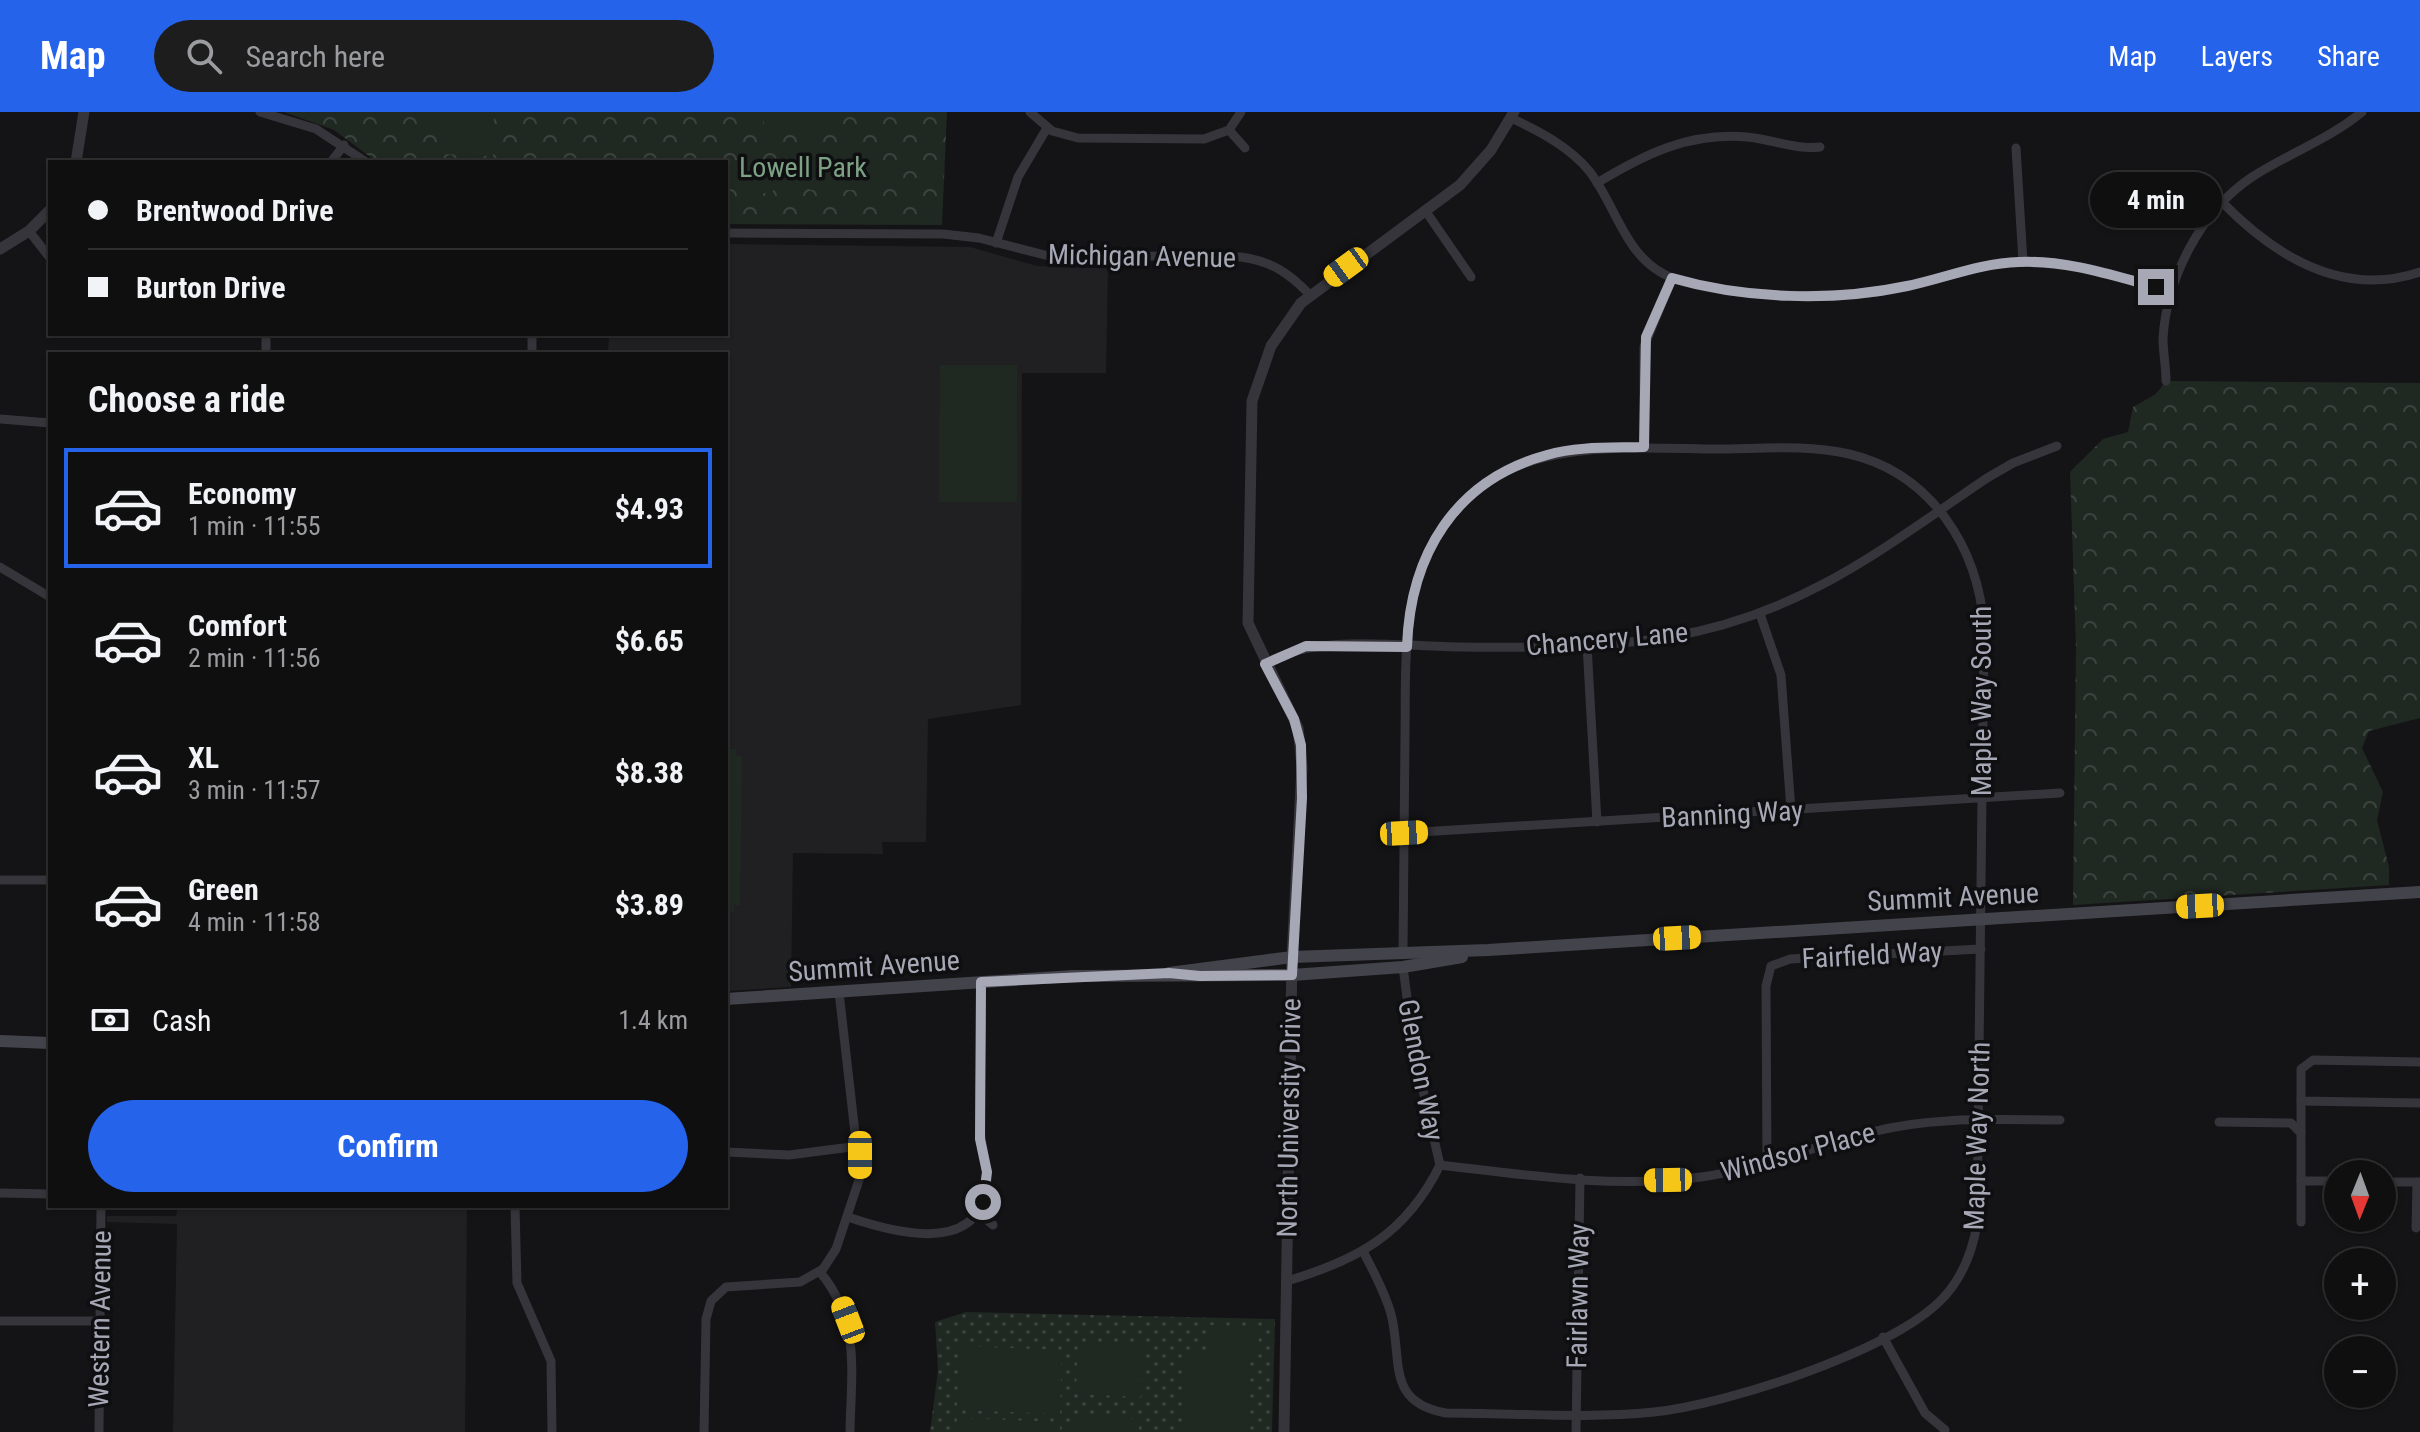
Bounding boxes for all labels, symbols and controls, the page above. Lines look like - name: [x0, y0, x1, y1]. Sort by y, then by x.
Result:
- search box: [154, 20, 714, 92]
- text: Map: [40, 34, 106, 78]
- icon: search: [182, 34, 226, 78]
- text: Search here: [246, 39, 385, 74]
- text: Map: [2108, 40, 2157, 73]
- text: Layers: [2201, 40, 2273, 73]
- text: Share: [2317, 40, 2380, 73]
- park label: Lowell Park: [739, 151, 867, 184]
- callout: 4 min: [2090, 171, 2222, 227]
- text: 4 min: [2127, 185, 2185, 215]
- text: Brentwood Drive: [136, 193, 334, 228]
- street label: Michigan Avenue: [1048, 238, 1236, 274]
- car: [1320, 243, 1372, 291]
- route end: [2138, 269, 2174, 305]
- text: Burton Drive: [136, 270, 286, 305]
- text: Choose a ride: [88, 379, 285, 421]
- icon: car: [92, 472, 164, 544]
- text: Economy: [188, 476, 296, 511]
- text: $4.93: [615, 491, 684, 526]
- text: 1 min · 11:55: [188, 511, 321, 541]
- icon: car: [92, 604, 164, 676]
- street label: Maple Way South: [1965, 606, 1998, 796]
- text: Comfort: [188, 608, 287, 643]
- street label: Chancery Lane: [1525, 615, 1689, 663]
- text: $6.65: [615, 623, 684, 658]
- text: 2 min · 11:56: [188, 643, 321, 673]
- icon: car: [92, 736, 164, 808]
- text: XL: [188, 740, 219, 775]
- text: $8.38: [615, 755, 684, 790]
- text: 3 min · 11:57: [188, 775, 321, 805]
- street label: Banning Way: [1660, 794, 1804, 834]
- car: [1379, 820, 1429, 846]
- icon: car: [92, 868, 164, 940]
- text: Green: [188, 872, 259, 907]
- street label: Summit Avenue: [1866, 876, 2040, 918]
- text: $3.89: [615, 887, 684, 922]
- car: [2175, 893, 2225, 919]
- text: 4 min · 11:58: [188, 907, 321, 937]
- car: [1652, 925, 1702, 951]
- street label: Fairfield Way: [1801, 935, 1943, 975]
- street label: Summit Avenue: [787, 944, 961, 988]
- street label: Glendon Way: [1391, 996, 1451, 1144]
- icon: cash: [88, 998, 132, 1042]
- street label: North University Drive: [1270, 998, 1308, 1238]
- text: Cash: [152, 1003, 212, 1038]
- text: 1.4 km: [618, 1005, 688, 1035]
- street label: Maple Way North: [1957, 1041, 1997, 1231]
- button: Confirm: [88, 1100, 688, 1192]
- street label: Windsor Place: [1717, 1116, 1879, 1188]
- car: [848, 1131, 872, 1179]
- north arrow: [2324, 1160, 2396, 1232]
- map controls: [2324, 1160, 2396, 1408]
- car: [1644, 1168, 1692, 1192]
- route start: [965, 1184, 1001, 1220]
- street label: Fairlawn Way: [1560, 1223, 1596, 1369]
- street label: Western Avenue: [82, 1230, 118, 1408]
- button: +: [2324, 1248, 2396, 1320]
- car: [828, 1293, 868, 1347]
- button: −: [2324, 1336, 2396, 1408]

